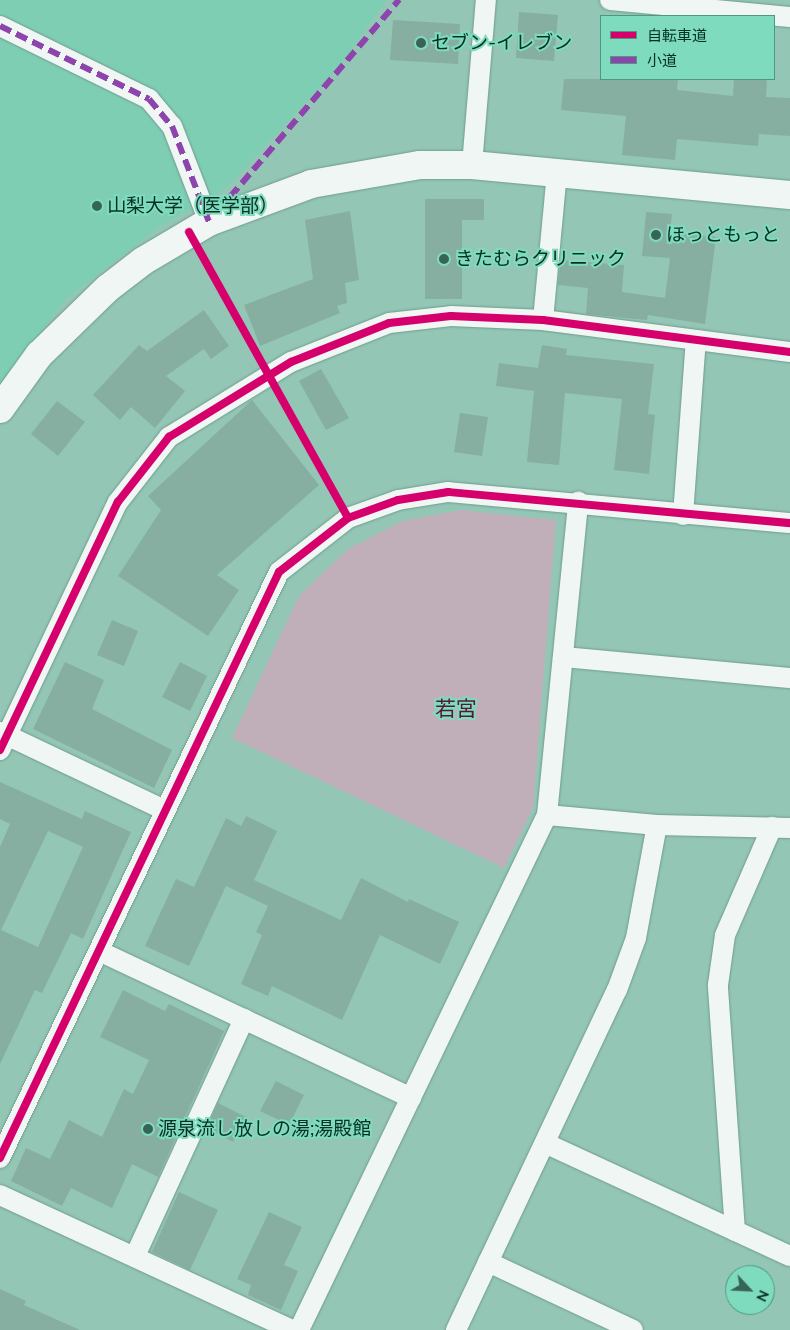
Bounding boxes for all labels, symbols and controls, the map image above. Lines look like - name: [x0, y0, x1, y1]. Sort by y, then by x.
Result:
- legend: [600, 15, 775, 80]
- text: 自転車道: [647, 26, 707, 45]
- place label: セブン-イレブン: [431, 32, 572, 54]
- marker: セブン-イレブン: [415, 37, 427, 49]
- text: 小道: [647, 51, 677, 70]
- place label: 山梨大学（医学部）: [107, 195, 278, 217]
- marker: 山梨大学（医学部）: [91, 200, 103, 212]
- place label: ほっともっと: [666, 224, 780, 246]
- marker: ほっともっと: [650, 229, 662, 241]
- place label: きたむらクリニック: [455, 248, 626, 270]
- marker: きたむらクリニック: [437, 252, 451, 266]
- district label: 若宮: [435, 695, 477, 721]
- place label: 源泉流し放しの湯;湯殿館: [158, 1118, 371, 1140]
- marker: 源泉流し放しの湯;湯殿館: [142, 1123, 154, 1135]
- north arrow: [725, 1265, 775, 1315]
- text: N: [752, 1287, 773, 1305]

